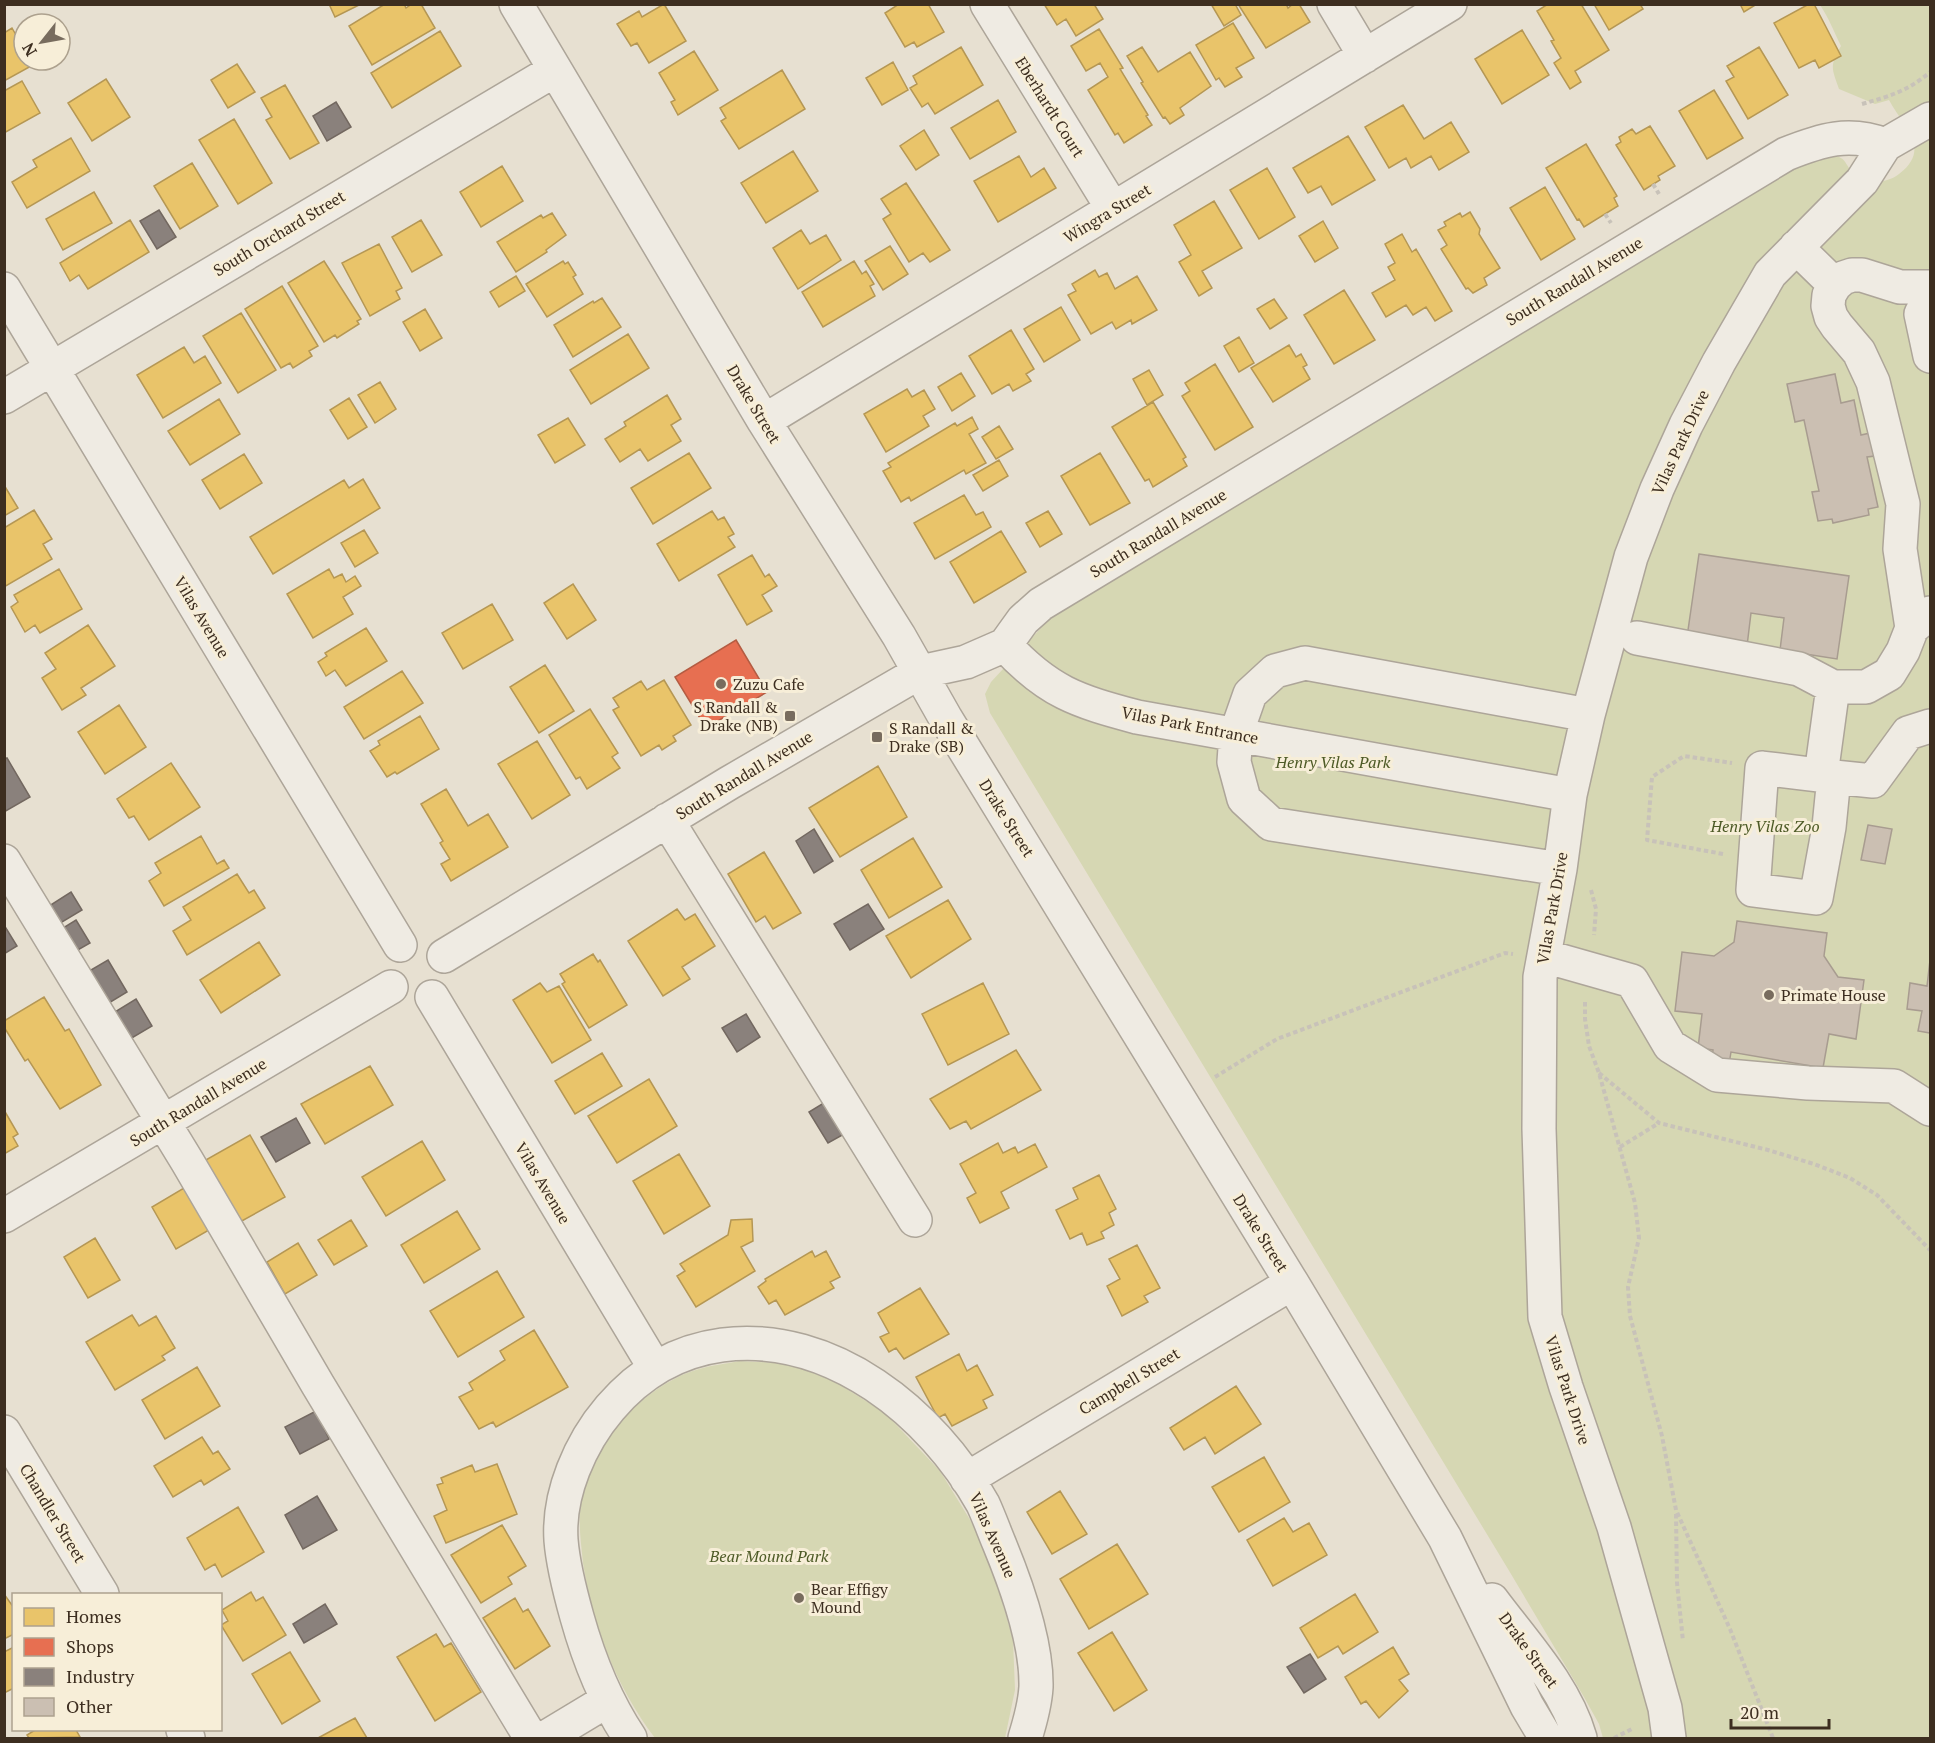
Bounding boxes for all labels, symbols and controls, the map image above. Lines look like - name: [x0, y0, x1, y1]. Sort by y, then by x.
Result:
- north arrow: [12, 12, 72, 72]
- text: N: [17, 39, 42, 61]
- street label: Eberhardt Court: [1010, 53, 1090, 161]
- street label: Wingra Street: [1059, 178, 1155, 248]
- street label: South Orchard Street: [209, 185, 349, 281]
- street label: South Randall Avenue: [1501, 231, 1647, 331]
- street label: Drake Street: [722, 361, 786, 448]
- street label: Vilas Park Drive: [1646, 386, 1714, 498]
- street label: South Randall Avenue: [1085, 483, 1231, 583]
- street label: Vilas Avenue: [169, 572, 235, 662]
- place label: Zuzu Cafe: [733, 673, 804, 695]
- marker: Zuzu Cafe: [714, 677, 728, 691]
- place label: S Randall & Drake (NB): [693, 696, 778, 736]
- street label: Vilas Park Entrance: [1120, 701, 1260, 749]
- marker: S Randall & Drake (NB): [783, 709, 797, 723]
- place label: S Randall & Drake (SB): [889, 717, 974, 757]
- street label: South Randall Avenue: [671, 725, 817, 825]
- marker: S Randall & Drake (SB): [870, 730, 884, 744]
- park label: Henry Vilas Park: [1275, 751, 1391, 773]
- street label: Drake Street: [974, 775, 1040, 861]
- park label: Henry Vilas Zoo: [1709, 815, 1820, 837]
- street label: Vilas Park Drive: [1531, 850, 1573, 966]
- place label: Primate House: [1781, 984, 1886, 1006]
- marker: Primate House: [1762, 988, 1776, 1002]
- street label: South Randall Avenue: [125, 1052, 271, 1152]
- street label: Vilas Avenue: [510, 1138, 576, 1228]
- street label: Drake Street: [1228, 1190, 1294, 1276]
- street label: Vilas Park Drive: [1540, 1333, 1596, 1447]
- street label: Campbell Street: [1074, 1342, 1184, 1420]
- street label: Chandler Street: [15, 1459, 91, 1567]
- street label: Vilas Avenue: [964, 1489, 1022, 1581]
- park label: Bear Mound Park: [709, 1545, 829, 1567]
- place label: Bear Effigy Mound: [811, 1578, 889, 1618]
- marker: Bear Effigy Mound: [792, 1591, 806, 1605]
- legend: [12, 1593, 222, 1731]
- text: Homes: [66, 1604, 121, 1628]
- street label: Drake Street: [1494, 1608, 1564, 1692]
- text: Shops: [66, 1634, 114, 1658]
- text: Industry: [66, 1664, 135, 1688]
- scale bar: [1731, 1692, 1828, 1730]
- text: Other: [66, 1694, 113, 1718]
- text: 20 m: [1740, 1700, 1780, 1724]

